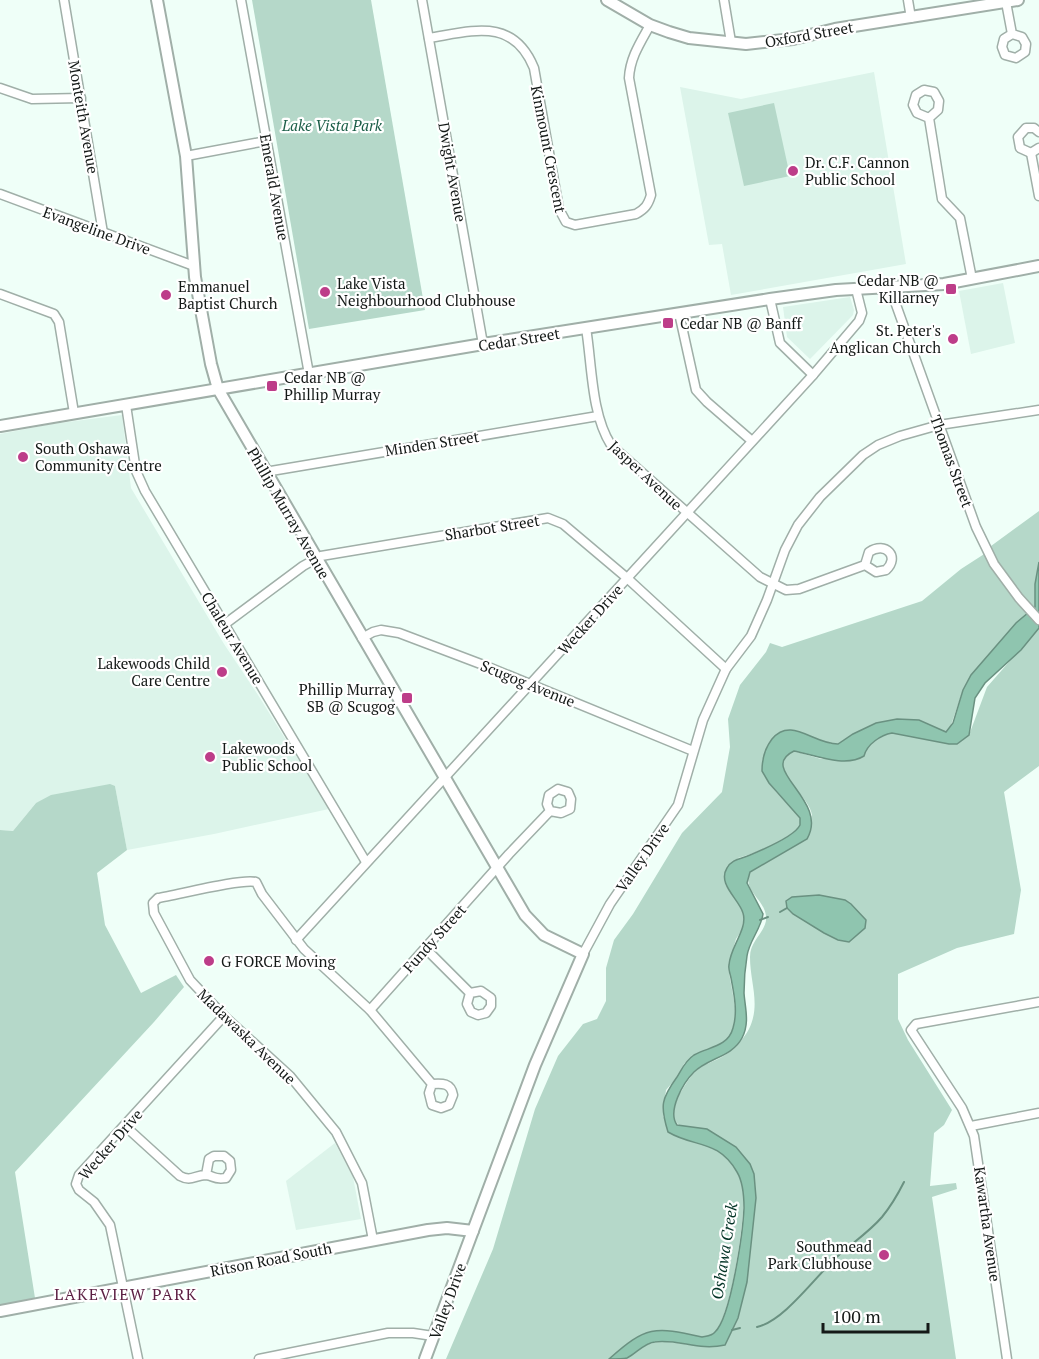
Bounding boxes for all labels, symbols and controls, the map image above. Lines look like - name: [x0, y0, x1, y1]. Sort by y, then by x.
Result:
- street label: Oxford Street: [763, 16, 855, 52]
- street label: Monteith Avenue: [64, 59, 104, 175]
- street label: Kinmount Crescent: [527, 84, 571, 215]
- park label: Lake Vista Park: [281, 115, 383, 135]
- street label: Dwight Avenue: [434, 121, 472, 223]
- street label: Emerald Avenue: [256, 132, 294, 242]
- place label: Dr. C.F. Cannon Public School: [805, 152, 910, 189]
- marker: Dr. C.F. Cannon Public School: [786, 164, 800, 178]
- street label: Evangeline Drive: [40, 201, 154, 259]
- place label: Cedar NB @ Killarney: [857, 270, 939, 307]
- place label: Lake Vista Neighbourhood Clubhouse: [337, 273, 516, 310]
- place label: Emmanuel Baptist Church: [178, 276, 278, 313]
- marker: Cedar NB @ Killarney: [944, 282, 958, 296]
- marker: Lake Vista Neighbourhood Clubhouse: [318, 285, 332, 299]
- marker: Emmanuel Baptist Church: [159, 288, 173, 302]
- place label: Cedar NB @ Banff: [680, 313, 802, 333]
- marker: Cedar NB @ Banff: [661, 316, 675, 330]
- place label: St. Peter's Anglican Church: [829, 320, 941, 357]
- street label: Cedar Street: [477, 323, 562, 355]
- marker: St. Peter's Anglican Church: [946, 332, 960, 346]
- place label: Cedar NB @ Phillip Murray: [284, 367, 381, 404]
- marker: Cedar NB @ Phillip Murray: [265, 379, 279, 393]
- street label: Thomas Street: [926, 412, 978, 510]
- street label: Minden Street: [384, 426, 481, 460]
- street label: Jasper Avenue: [605, 436, 687, 514]
- place label: South Oshawa Community Centre: [35, 438, 162, 475]
- street label: Phillip Murray Avenue: [243, 444, 335, 582]
- marker: South Oshawa Community Centre: [16, 450, 30, 464]
- street label: Sharbot Street: [443, 510, 541, 544]
- street label: Wecker Drive: [553, 580, 627, 658]
- street label: Chaleur Avenue: [197, 588, 269, 688]
- place label: Lakewoods Child Care Centre: [97, 653, 210, 690]
- street label: Scugog Avenue: [478, 655, 578, 711]
- marker: Lakewoods Child Care Centre: [215, 665, 229, 679]
- place label: Phillip Murray SB @ Scugog: [299, 679, 396, 716]
- marker: Phillip Murray SB @ Scugog: [400, 691, 414, 705]
- place label: Lakewoods Public School: [222, 738, 312, 775]
- marker: Lakewoods Public School: [203, 750, 217, 764]
- street label: Valley Drive: [611, 819, 673, 895]
- street label: Fundy Street: [398, 899, 470, 976]
- place label: G FORCE Moving: [221, 951, 336, 971]
- marker: G FORCE Moving: [202, 954, 216, 968]
- street label: Madawaska Avenue: [194, 984, 300, 1088]
- street label: Wecker Drive: [74, 1104, 146, 1184]
- street label: Kawartha Avenue: [970, 1165, 1006, 1283]
- water label: Oshawa Creek: [705, 1201, 743, 1301]
- place label: Southmead Park Clubhouse: [768, 1236, 872, 1273]
- street label: Ritson Road South: [209, 1237, 334, 1281]
- marker: Southmead Park Clubhouse: [877, 1248, 891, 1262]
- street label: Valley Drive: [424, 1260, 470, 1342]
- district label: LAKEVIEW PARK: [54, 1283, 198, 1305]
- scale bar: [823, 1296, 928, 1334]
- text: 100 m: [832, 1304, 881, 1328]

